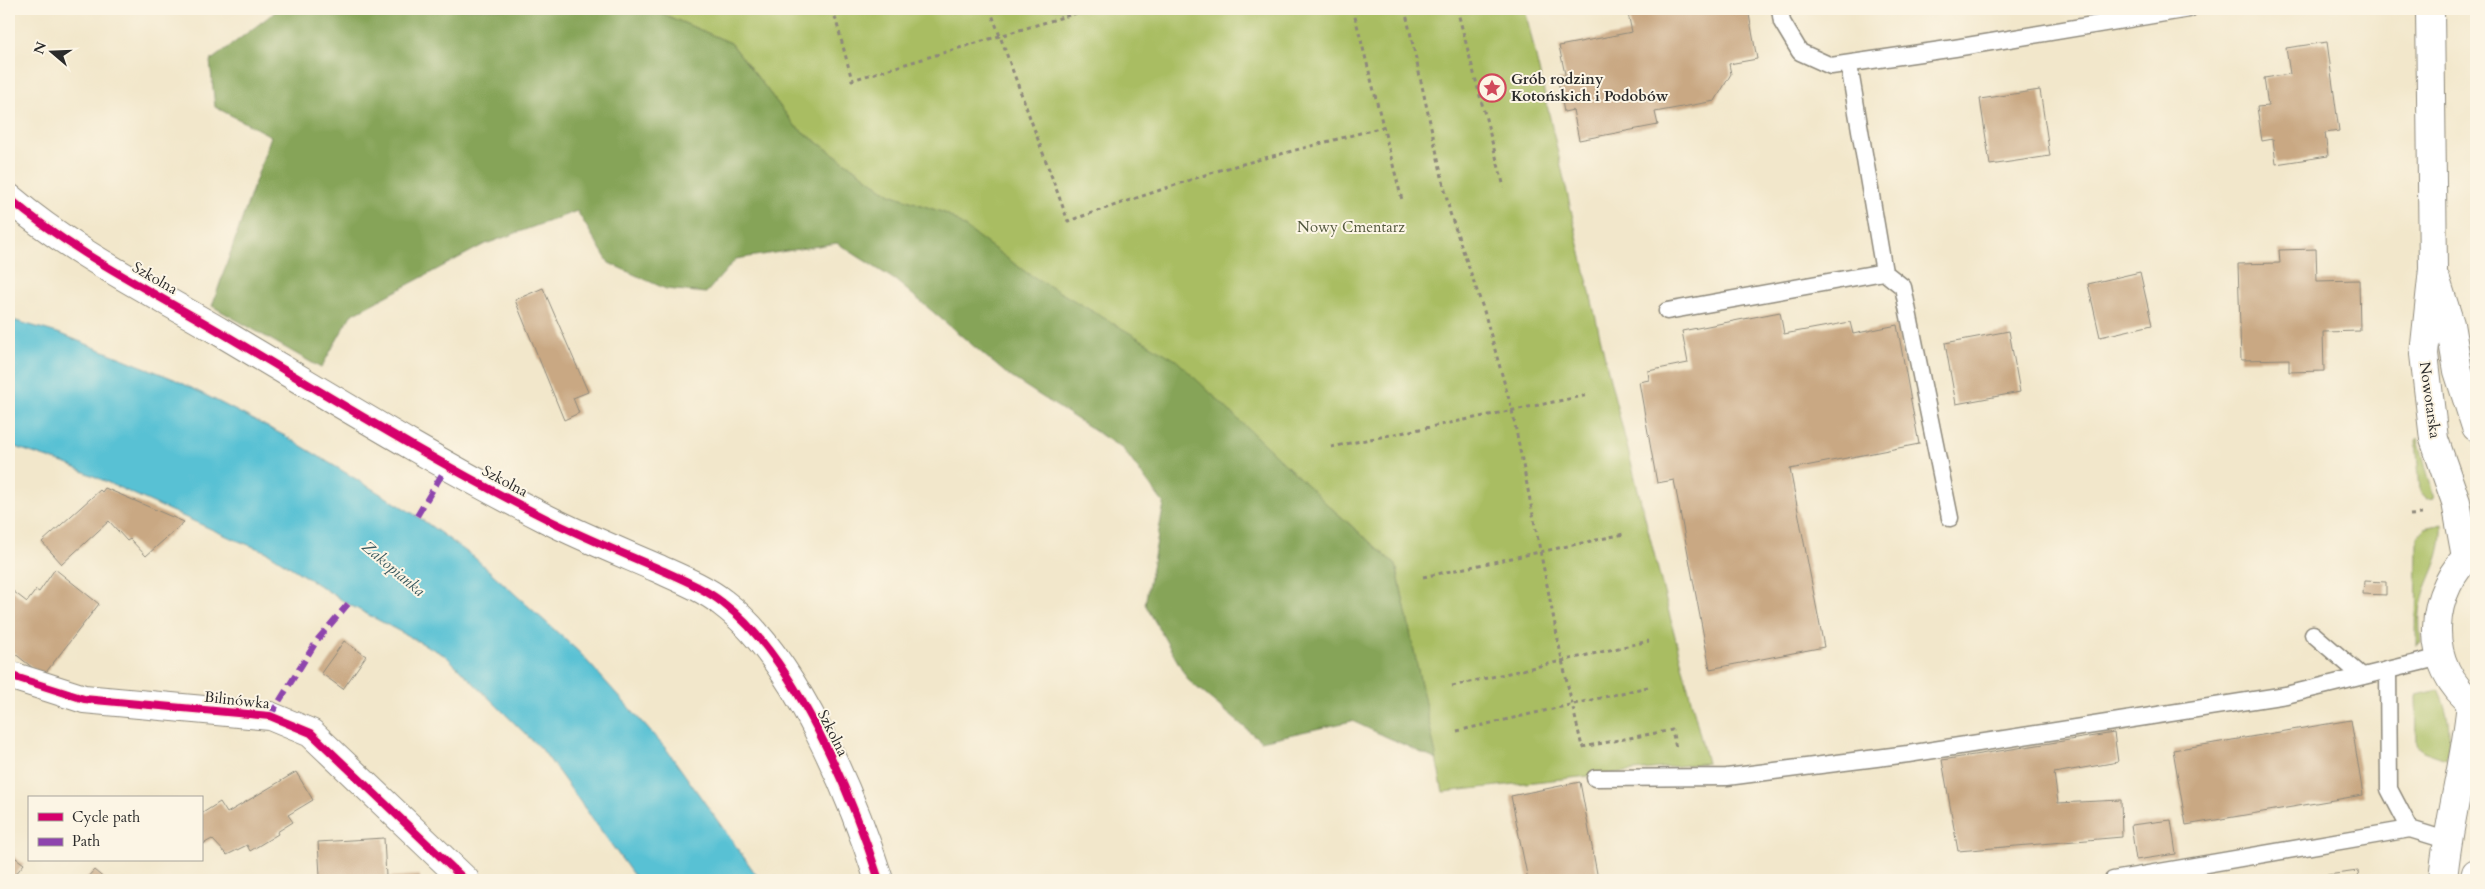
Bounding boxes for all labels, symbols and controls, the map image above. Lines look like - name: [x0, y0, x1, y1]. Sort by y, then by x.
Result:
- north arrow: [28, 28, 78, 78]
- text: N: [29, 39, 51, 57]
- place label: Grób rodziny Kotońskich i Podobów: [1511, 69, 1669, 106]
- place icon: Grób rodziny Kotońskich i Podobów: [1477, 73, 1507, 103]
- park label: Nowy Cmentarz: [1297, 217, 1405, 237]
- street label: Szkolna: [129, 257, 182, 299]
- street label: Nowotarska: [2415, 360, 2445, 440]
- street label: Szkolna: [479, 461, 532, 502]
- water label: Zakopianka: [357, 536, 430, 602]
- street label: Bilinówka: [203, 687, 271, 713]
- street label: Szkolna: [813, 707, 853, 760]
- legend: [28, 796, 202, 862]
- text: Cycle path: [72, 807, 141, 827]
- text: Path: [72, 831, 101, 851]

